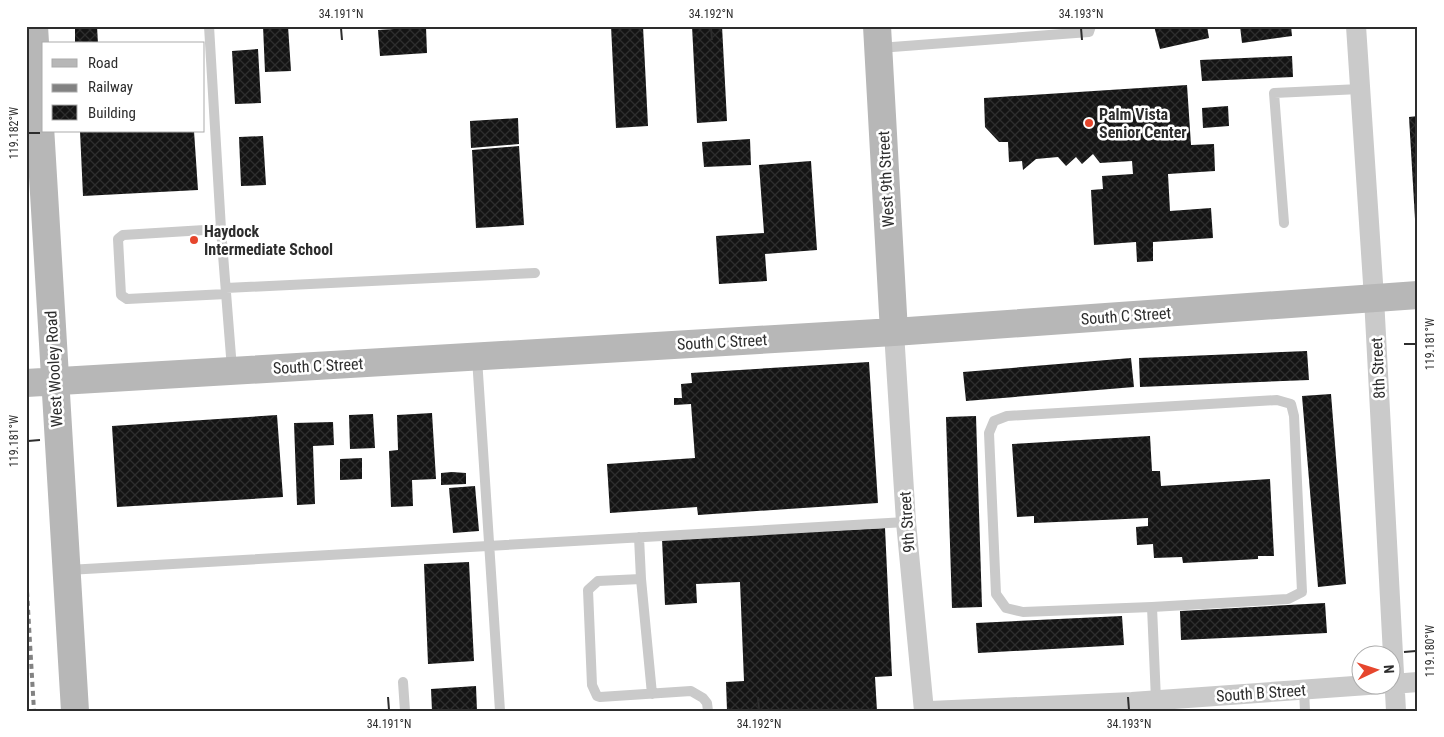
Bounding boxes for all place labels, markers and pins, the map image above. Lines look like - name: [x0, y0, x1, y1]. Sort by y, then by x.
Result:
- place label: Palm Vista Senior Center: [1099, 105, 1187, 142]
- marker: Palm Vista Senior Center: [1083, 117, 1095, 129]
- place label: Haydock Intermediate School: [204, 222, 333, 259]
- marker: Haydock Intermediate School: [188, 234, 200, 246]

